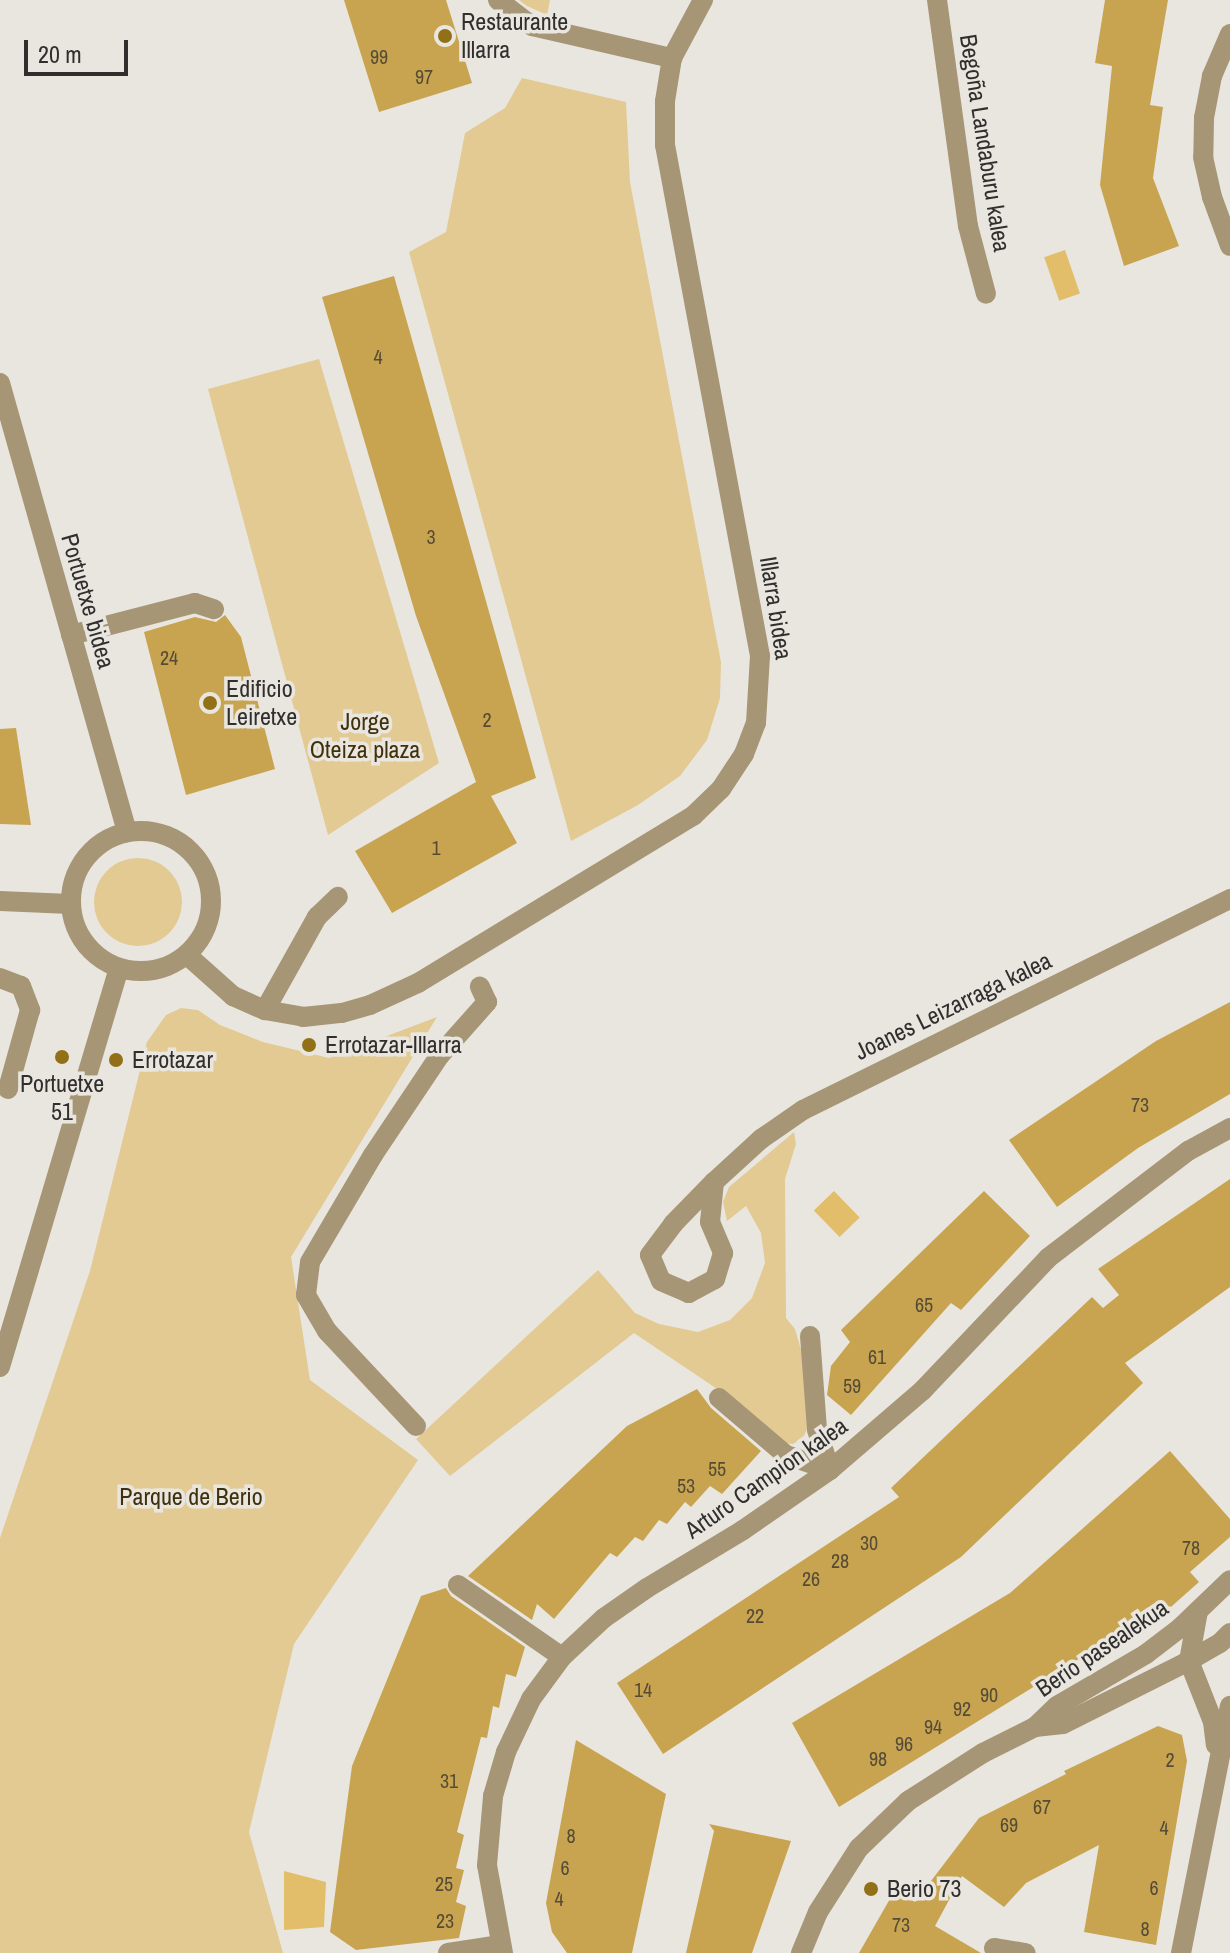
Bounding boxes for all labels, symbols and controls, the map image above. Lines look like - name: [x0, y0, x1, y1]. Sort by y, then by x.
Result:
- place label: Restaurante Illarra: [461, 8, 568, 64]
- scale bar: [28, 24, 132, 74]
- marker: Restaurante Illarra: [436, 27, 454, 45]
- street label: Begoña Landaburu kalea: [954, 32, 1016, 254]
- text: 20 m: [38, 38, 82, 70]
- house number: 99: [370, 44, 388, 68]
- house number: 97: [415, 64, 433, 88]
- house number: 4: [373, 344, 383, 368]
- house number: 3: [426, 524, 436, 548]
- street label: Portuetxe bidea: [55, 530, 121, 672]
- street label: Illarra bidea: [754, 554, 798, 662]
- house number: 24: [160, 645, 178, 669]
- place label: Edificio Leiretxe: [226, 675, 297, 731]
- marker: Edificio Leiretxe: [201, 694, 219, 712]
- house number: 2: [482, 707, 492, 731]
- park label: Jorge Oteiza plaza: [310, 708, 420, 764]
- house number: 1: [431, 835, 441, 859]
- street label: Joanes Leizarraga kalea: [850, 946, 1056, 1066]
- place label: Errotazar-Illarra: [325, 1031, 462, 1059]
- marker: Errotazar-Illarra: [300, 1036, 318, 1054]
- place label: Errotazar: [132, 1046, 213, 1074]
- marker: Portuetxe 51: [53, 1048, 71, 1066]
- marker: Errotazar: [107, 1051, 125, 1069]
- place label: Portuetxe 51: [20, 1070, 104, 1126]
- house number: 73: [1131, 1092, 1149, 1116]
- house number: 65: [915, 1292, 933, 1316]
- house number: 61: [868, 1344, 886, 1368]
- house number: 59: [843, 1373, 861, 1397]
- street label: Arturo Campion kalea: [679, 1411, 853, 1545]
- house number: 55: [708, 1456, 726, 1480]
- house number: 53: [677, 1473, 695, 1497]
- park label: Parque de Berio: [119, 1483, 263, 1511]
- house number: 30: [860, 1530, 878, 1554]
- house number: 78: [1182, 1535, 1200, 1559]
- house number: 28: [831, 1548, 849, 1572]
- house number: 26: [802, 1566, 820, 1590]
- street label: Berio pasealekua: [1030, 1593, 1174, 1703]
- house number: 22: [746, 1603, 764, 1627]
- house number: 14: [634, 1677, 652, 1701]
- house number: 90: [980, 1682, 998, 1706]
- house number: 92: [953, 1696, 971, 1720]
- house number: 94: [924, 1714, 942, 1738]
- house number: 96: [895, 1731, 913, 1755]
- house number: 98: [869, 1746, 887, 1770]
- house number: 2: [1165, 1747, 1175, 1771]
- house number: 31: [440, 1768, 458, 1792]
- house number: 67: [1033, 1794, 1051, 1818]
- house number: 69: [1000, 1812, 1018, 1836]
- house number: 4: [1159, 1815, 1169, 1839]
- house number: 8: [566, 1823, 576, 1847]
- house number: 6: [560, 1855, 570, 1879]
- house number: 25: [435, 1871, 453, 1895]
- place label: Berio 73: [887, 1875, 961, 1903]
- house number: 6: [1149, 1875, 1159, 1899]
- marker: Berio 73: [862, 1880, 880, 1898]
- house number: 4: [554, 1886, 564, 1910]
- house number: 23: [436, 1908, 454, 1932]
- house number: 73: [892, 1912, 910, 1936]
- house number: 8: [1140, 1916, 1150, 1940]

